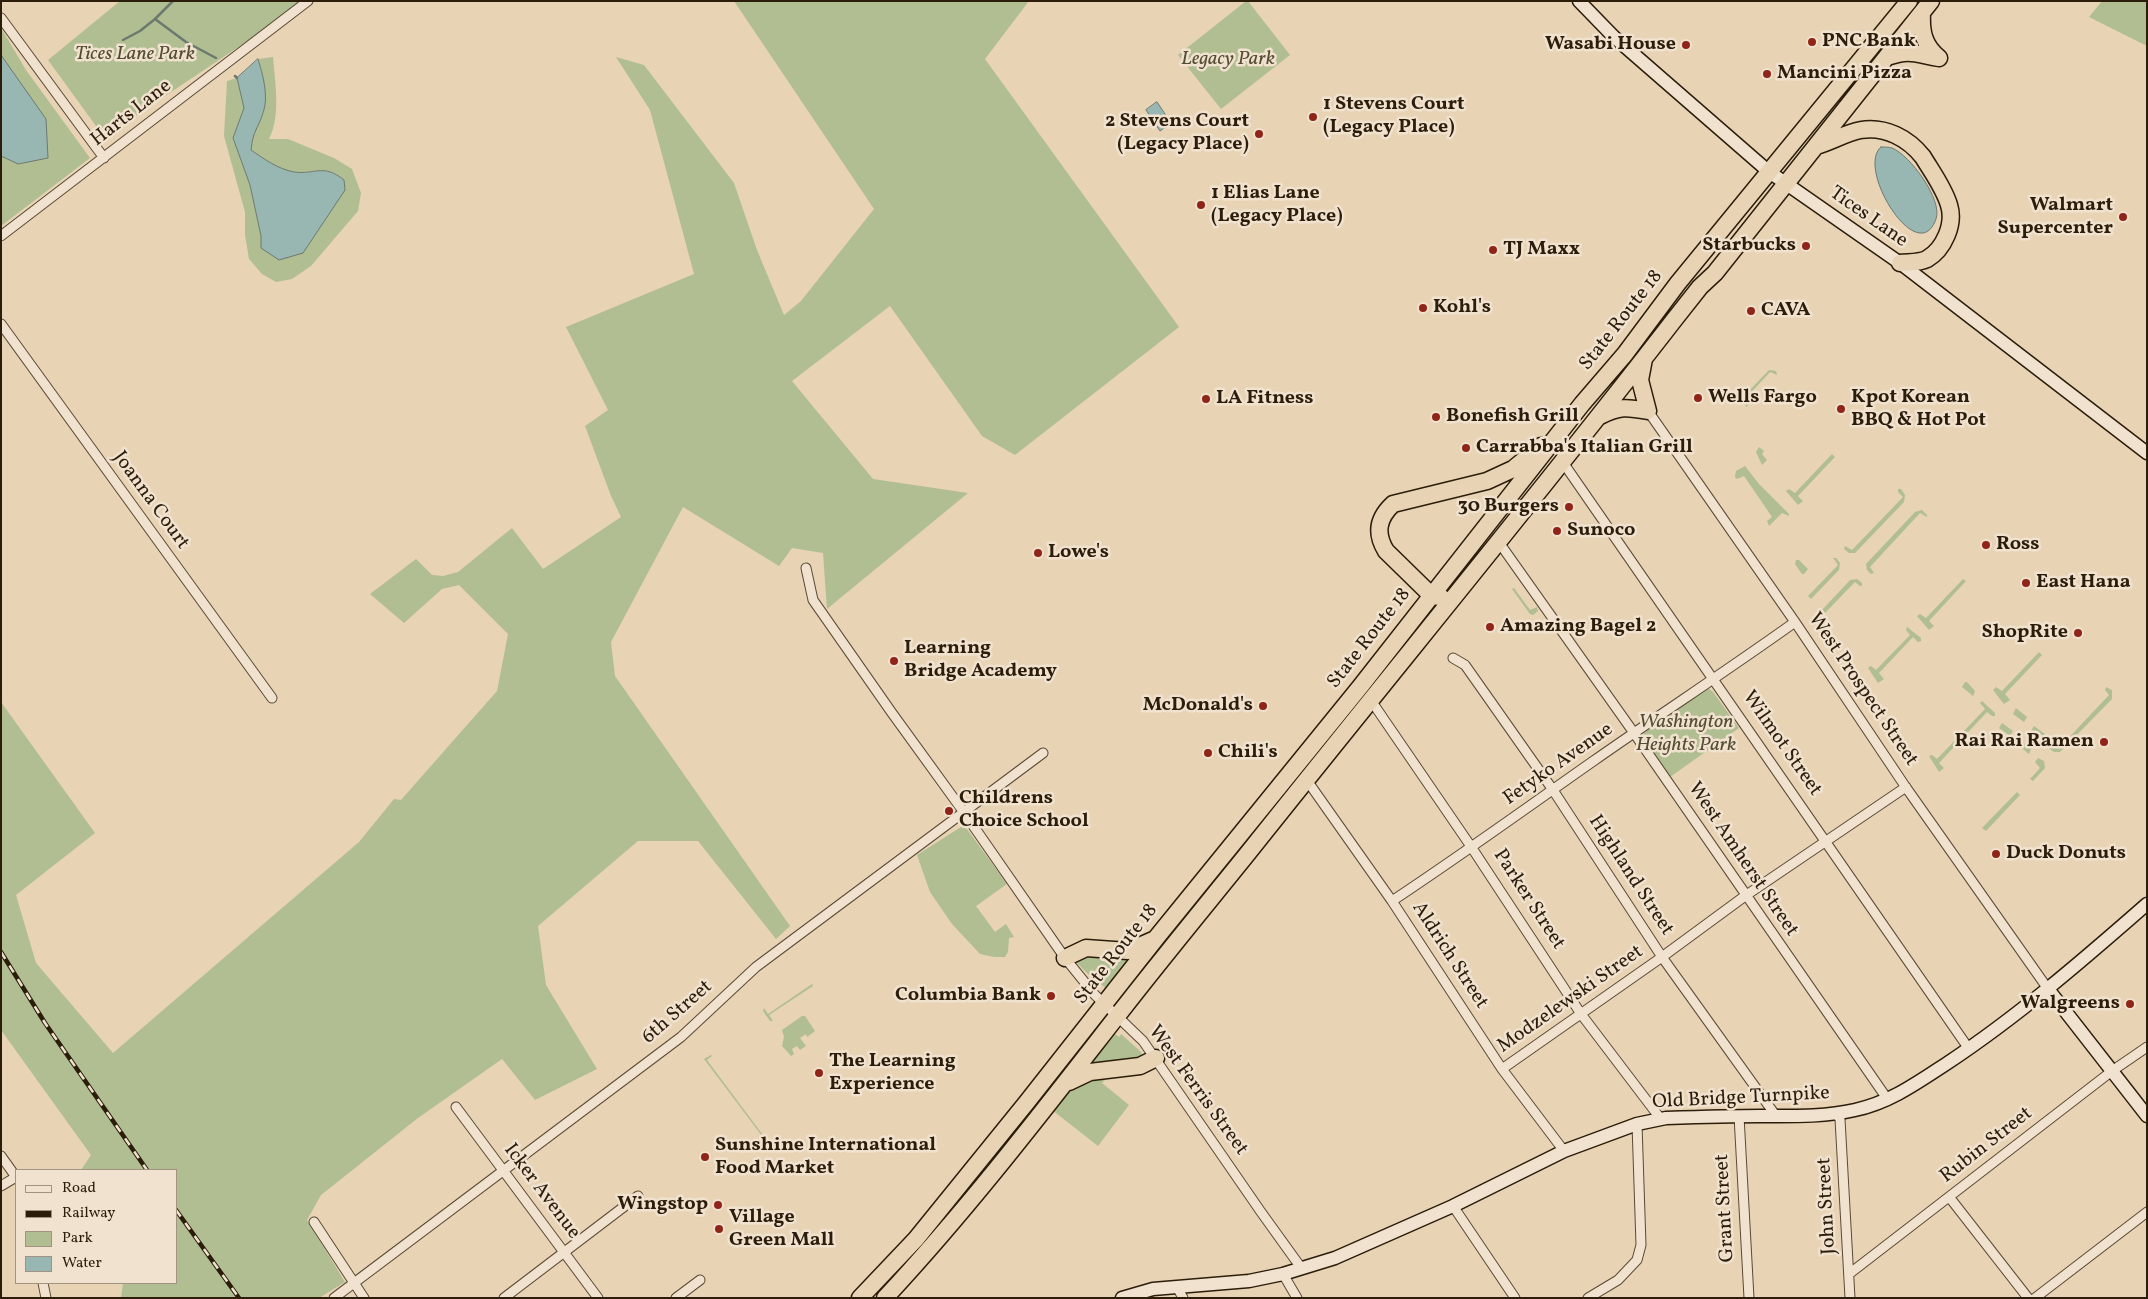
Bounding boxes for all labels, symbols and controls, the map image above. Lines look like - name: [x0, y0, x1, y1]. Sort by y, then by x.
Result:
- place label: PNC Bank: [1822, 30, 1916, 54]
- place label: Wasabi House: [1545, 33, 1676, 57]
- marker: PNC Bank: [1806, 36, 1818, 48]
- marker: Wasabi House: [1680, 39, 1692, 51]
- park label: Tices Lane Park: [75, 43, 195, 67]
- park label: Legacy Park: [1181, 48, 1275, 72]
- place label: Mancini Pizza: [1777, 62, 1912, 86]
- marker: Mancini Pizza: [1761, 68, 1773, 80]
- street label: Harts Lane: [87, 75, 177, 153]
- place label: 1 Stevens Court (Legacy Place): [1323, 93, 1465, 140]
- place label: 2 Stevens Court (Legacy Place): [1105, 110, 1249, 157]
- marker: 1 Stevens Court (Legacy Place): [1307, 111, 1319, 123]
- marker: 2 Stevens Court (Legacy Place): [1253, 128, 1265, 140]
- place label: 1 Elias Lane (Legacy Place): [1211, 182, 1343, 229]
- street label: Tices Lane: [1824, 182, 1912, 254]
- place label: Walmart Supercenter: [1998, 194, 2113, 241]
- marker: 1 Elias Lane (Legacy Place): [1195, 199, 1207, 211]
- marker: Walmart Supercenter: [2117, 211, 2129, 223]
- place label: Starbucks: [1702, 234, 1796, 258]
- place label: TJ Maxx: [1503, 238, 1580, 262]
- marker: Starbucks: [1800, 240, 1812, 252]
- marker: TJ Maxx: [1487, 244, 1499, 256]
- street label: State Route 18: [1575, 266, 1669, 376]
- place label: Kohl's: [1433, 296, 1491, 320]
- place label: CAVA: [1761, 299, 1811, 323]
- marker: Kohl's: [1417, 302, 1429, 314]
- marker: CAVA: [1745, 305, 1757, 317]
- place label: Wells Fargo: [1708, 386, 1817, 410]
- place label: Kpot Korean BBQ & Hot Pot: [1851, 386, 1986, 433]
- place label: LA Fitness: [1216, 387, 1314, 411]
- marker: Wells Fargo: [1692, 392, 1704, 404]
- marker: LA Fitness: [1200, 393, 1212, 405]
- marker: Kpot Korean BBQ & Hot Pot: [1835, 403, 1847, 415]
- place label: Bonefish Grill: [1446, 405, 1579, 429]
- marker: Bonefish Grill: [1430, 411, 1442, 423]
- place label: Carrabba's Italian Grill: [1476, 436, 1693, 460]
- marker: Carrabba's Italian Grill: [1460, 442, 1472, 454]
- street label: Joanna Court: [106, 447, 194, 555]
- place label: 30 Burgers: [1458, 495, 1559, 519]
- marker: 30 Burgers: [1563, 501, 1575, 513]
- place label: Sunoco: [1567, 519, 1635, 543]
- marker: Sunoco: [1551, 525, 1563, 537]
- place label: Ross: [1996, 533, 2040, 557]
- marker: Ross: [1980, 539, 1992, 551]
- place label: Lowe's: [1048, 541, 1109, 565]
- marker: Lowe's: [1032, 547, 1044, 559]
- place label: East Hana: [2036, 571, 2131, 595]
- marker: East Hana: [2020, 577, 2032, 589]
- street label: State Route 18: [1323, 584, 1417, 694]
- street label: West Prospect Street: [1802, 609, 1922, 771]
- place label: Amazing Bagel 2: [1500, 615, 1657, 639]
- marker: Amazing Bagel 2: [1484, 621, 1496, 633]
- place label: ShopRite: [1982, 621, 2068, 645]
- marker: ShopRite: [2072, 627, 2084, 639]
- place label: Learning Bridge Academy: [904, 637, 1057, 684]
- marker: Learning Bridge Academy: [888, 655, 900, 667]
- street label: Wilmot Street: [1736, 687, 1826, 801]
- place label: McDonald's: [1143, 694, 1253, 718]
- marker: McDonald's: [1257, 700, 1269, 712]
- park label: Washington Heights Park: [1636, 711, 1736, 758]
- street label: Fetyko Avenue: [1500, 718, 1618, 812]
- place label: Rai Rai Ramen: [1955, 730, 2094, 754]
- marker: Rai Rai Ramen: [2098, 736, 2110, 748]
- place label: Chili's: [1218, 741, 1278, 765]
- marker: Chili's: [1202, 747, 1214, 759]
- street label: West Amherst Street: [1681, 778, 1803, 942]
- place label: Childrens Choice School: [959, 787, 1089, 834]
- marker: Childrens Choice School: [943, 805, 955, 817]
- street label: Highland Street: [1582, 811, 1678, 941]
- place label: Duck Donuts: [2006, 842, 2126, 866]
- street label: Parker Street: [1487, 845, 1569, 955]
- marker: Duck Donuts: [1990, 848, 2002, 860]
- street label: Aldrich Street: [1406, 898, 1492, 1014]
- street label: State Route 18: [1070, 900, 1164, 1010]
- street label: Modzelewski Street: [1494, 941, 1648, 1059]
- street label: 6th Street: [638, 976, 718, 1050]
- place label: Columbia Bank: [895, 984, 1041, 1008]
- marker: Columbia Bank: [1045, 990, 1057, 1002]
- place label: Walgreens: [2021, 992, 2120, 1016]
- marker: Walgreens: [2124, 998, 2136, 1010]
- street label: West Ferris Street: [1142, 1021, 1252, 1161]
- place label: The Learning Experience: [829, 1050, 956, 1097]
- marker: The Learning Experience: [813, 1067, 825, 1079]
- street label: Old Bridge Turnpike: [1652, 1082, 1830, 1116]
- street label: Rubin Street: [1936, 1103, 2038, 1189]
- place label: Sunshine International Food Market: [715, 1134, 936, 1181]
- street label: Icker Avenue: [497, 1139, 585, 1245]
- marker: Sunshine International Food Market: [699, 1151, 711, 1163]
- street label: Grant Street: [1711, 1153, 1741, 1263]
- street label: John Street: [1813, 1157, 1843, 1255]
- legend: [15, 1169, 178, 1284]
- text: Road: [62, 1178, 96, 1199]
- place label: Wingstop: [617, 1193, 708, 1217]
- marker: Wingstop: [712, 1199, 724, 1211]
- text: Railway: [62, 1203, 115, 1224]
- place label: Village Green Mall: [729, 1206, 834, 1253]
- marker: Village Green Mall: [713, 1223, 725, 1235]
- text: Park: [62, 1228, 93, 1249]
- text: Water: [62, 1253, 102, 1274]

